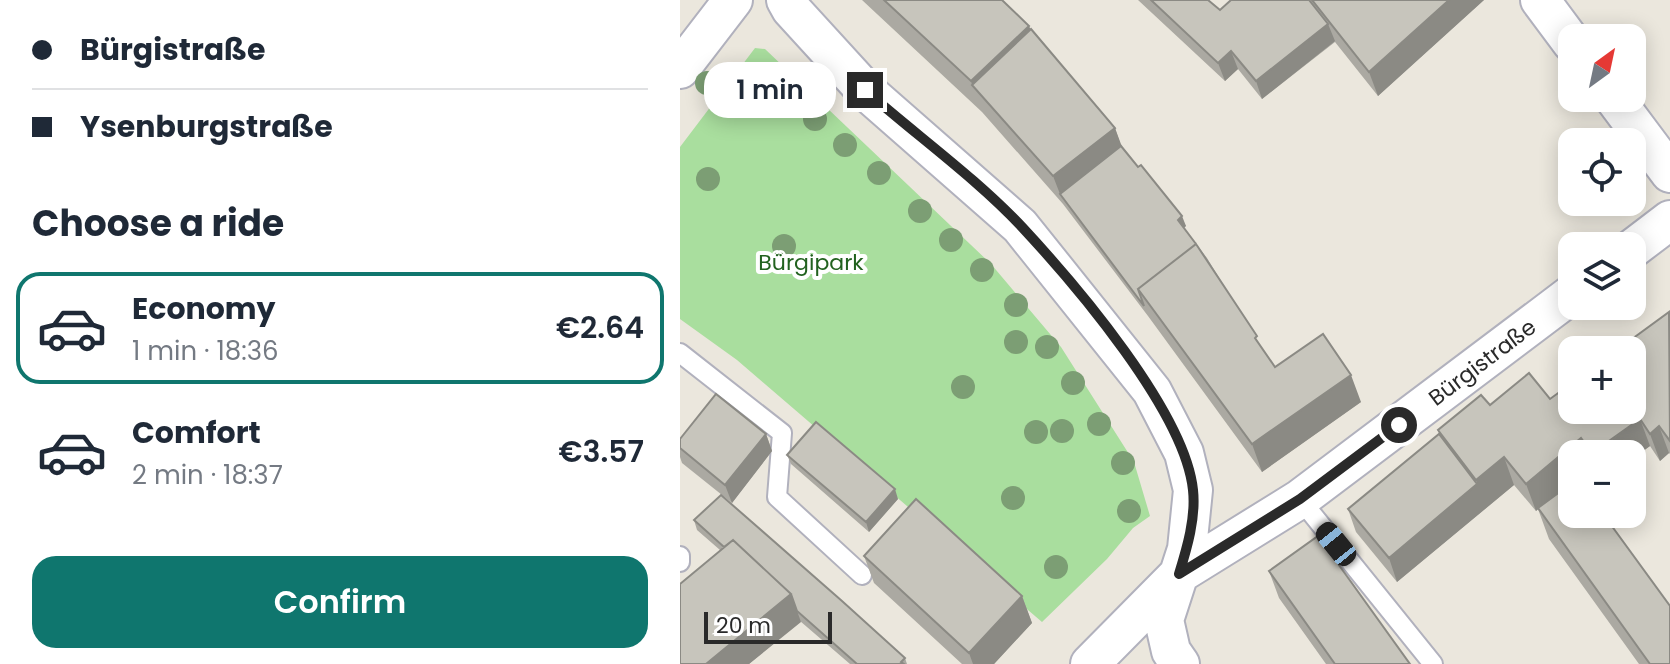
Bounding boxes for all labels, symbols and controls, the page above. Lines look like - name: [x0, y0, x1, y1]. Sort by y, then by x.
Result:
- north arrow: [1558, 24, 1646, 112]
- map controls: [1558, 24, 1646, 528]
- text: Bürgistraße: [80, 28, 265, 71]
- callout: 1 min: [705, 62, 837, 118]
- text: 1 min: [736, 72, 804, 108]
- route end: [847, 72, 883, 108]
- text: Ysenburgstraße: [80, 105, 333, 148]
- button: locate: [1558, 128, 1646, 216]
- text: Choose a ride: [32, 198, 284, 249]
- button: layers: [1558, 232, 1646, 320]
- park label: Bürgipark: [758, 247, 864, 278]
- text: Economy: [132, 287, 276, 330]
- icon: car: [36, 292, 108, 364]
- text: €2.64: [556, 306, 644, 349]
- street label: Bürgistraße: [1422, 312, 1542, 413]
- text: 1 min · 18:36: [132, 333, 279, 369]
- button: +: [1558, 336, 1646, 424]
- route start: [1381, 407, 1417, 443]
- text: Comfort: [132, 411, 261, 454]
- icon: car: [36, 416, 108, 488]
- text: €3.57: [559, 430, 644, 473]
- button: −: [1558, 440, 1646, 528]
- text: 2 min · 18:37: [132, 457, 283, 493]
- car: [1312, 518, 1360, 570]
- button: Confirm: [32, 556, 648, 648]
- scale bar: [704, 608, 832, 644]
- text: 20 m: [716, 610, 771, 641]

